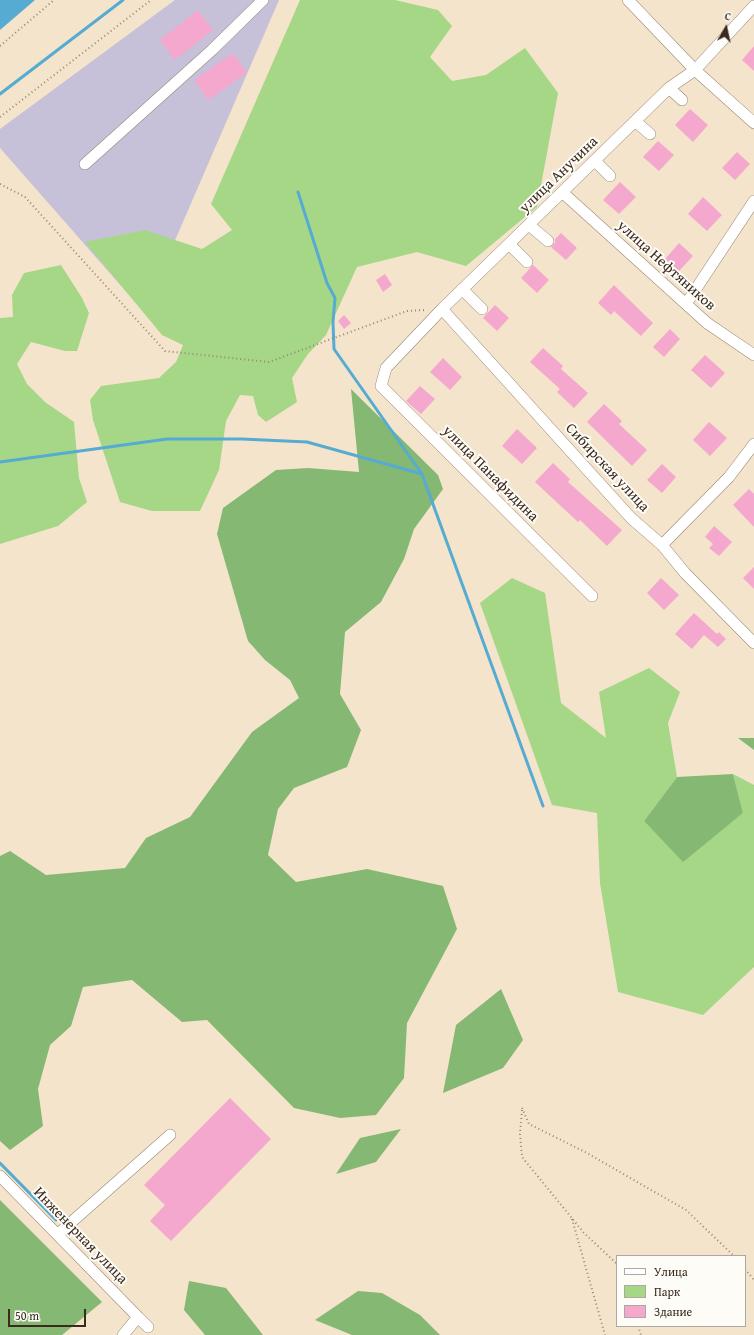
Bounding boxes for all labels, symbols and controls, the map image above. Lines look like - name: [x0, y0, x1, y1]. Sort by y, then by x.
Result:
- north arrow: [706, 8, 746, 48]
- text: С: [724, 8, 732, 25]
- street label: улица Анучина: [516, 133, 602, 217]
- street label: улица Нефтяников: [613, 217, 719, 315]
- street label: Сибирская улица: [561, 420, 653, 516]
- street label: улица Панафидина: [438, 422, 542, 526]
- street label: Инженерная улица: [29, 1184, 131, 1288]
- legend: [616, 1255, 746, 1327]
- text: Улица: [654, 1263, 688, 1280]
- text: Парк: [654, 1283, 680, 1300]
- scale bar: [10, 1301, 88, 1327]
- text: Здание: [654, 1303, 692, 1320]
- text: 50 m: [15, 1307, 39, 1324]

